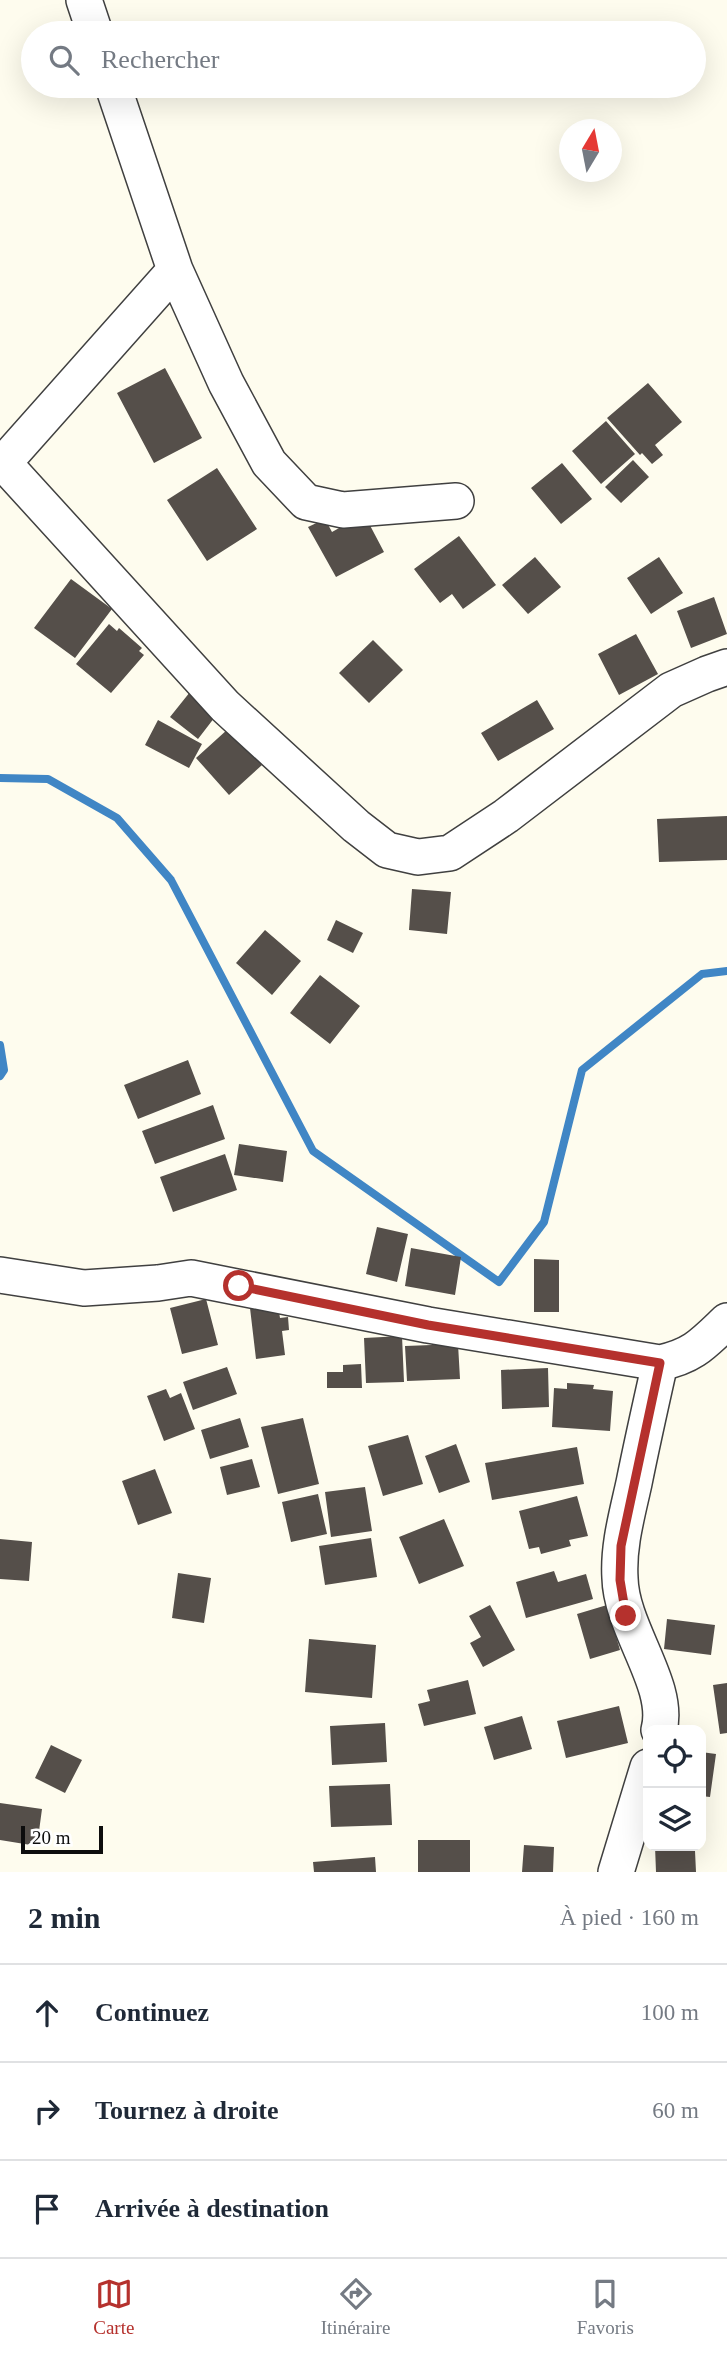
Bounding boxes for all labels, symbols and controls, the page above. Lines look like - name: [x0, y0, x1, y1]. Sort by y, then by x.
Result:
- search box: [21, 21, 706, 98]
- icon: search: [45, 41, 83, 79]
- text: Rechercher: [101, 45, 219, 74]
- north arrow: [559, 119, 622, 182]
- route start: [223, 1270, 254, 1301]
- route end: [610, 1600, 641, 1631]
- map controls: [643, 1725, 706, 1851]
- button: locate: [643, 1725, 706, 1788]
- button: layers: [643, 1788, 706, 1851]
- scale bar: [21, 1823, 103, 1855]
- text: 20 m: [32, 1827, 71, 1848]
- text: 2 min: [28, 1901, 101, 1934]
- text: À pied · 160 m: [560, 1905, 699, 1930]
- icon: ahead: [28, 1994, 66, 2032]
- text: Continuez: [95, 1998, 209, 2027]
- text: 100 m: [641, 2000, 699, 2025]
- icon: right: [28, 2092, 66, 2130]
- text: Tournez à droite: [95, 2096, 278, 2125]
- text: 60 m: [652, 2098, 699, 2123]
- icon: arrive: [28, 2190, 66, 2228]
- text: Arrivée à destination: [95, 2194, 329, 2223]
- tab: Carte: [93, 2275, 134, 2339]
- tab: Itinéraire: [321, 2275, 390, 2339]
- tab: Favoris: [577, 2275, 634, 2339]

